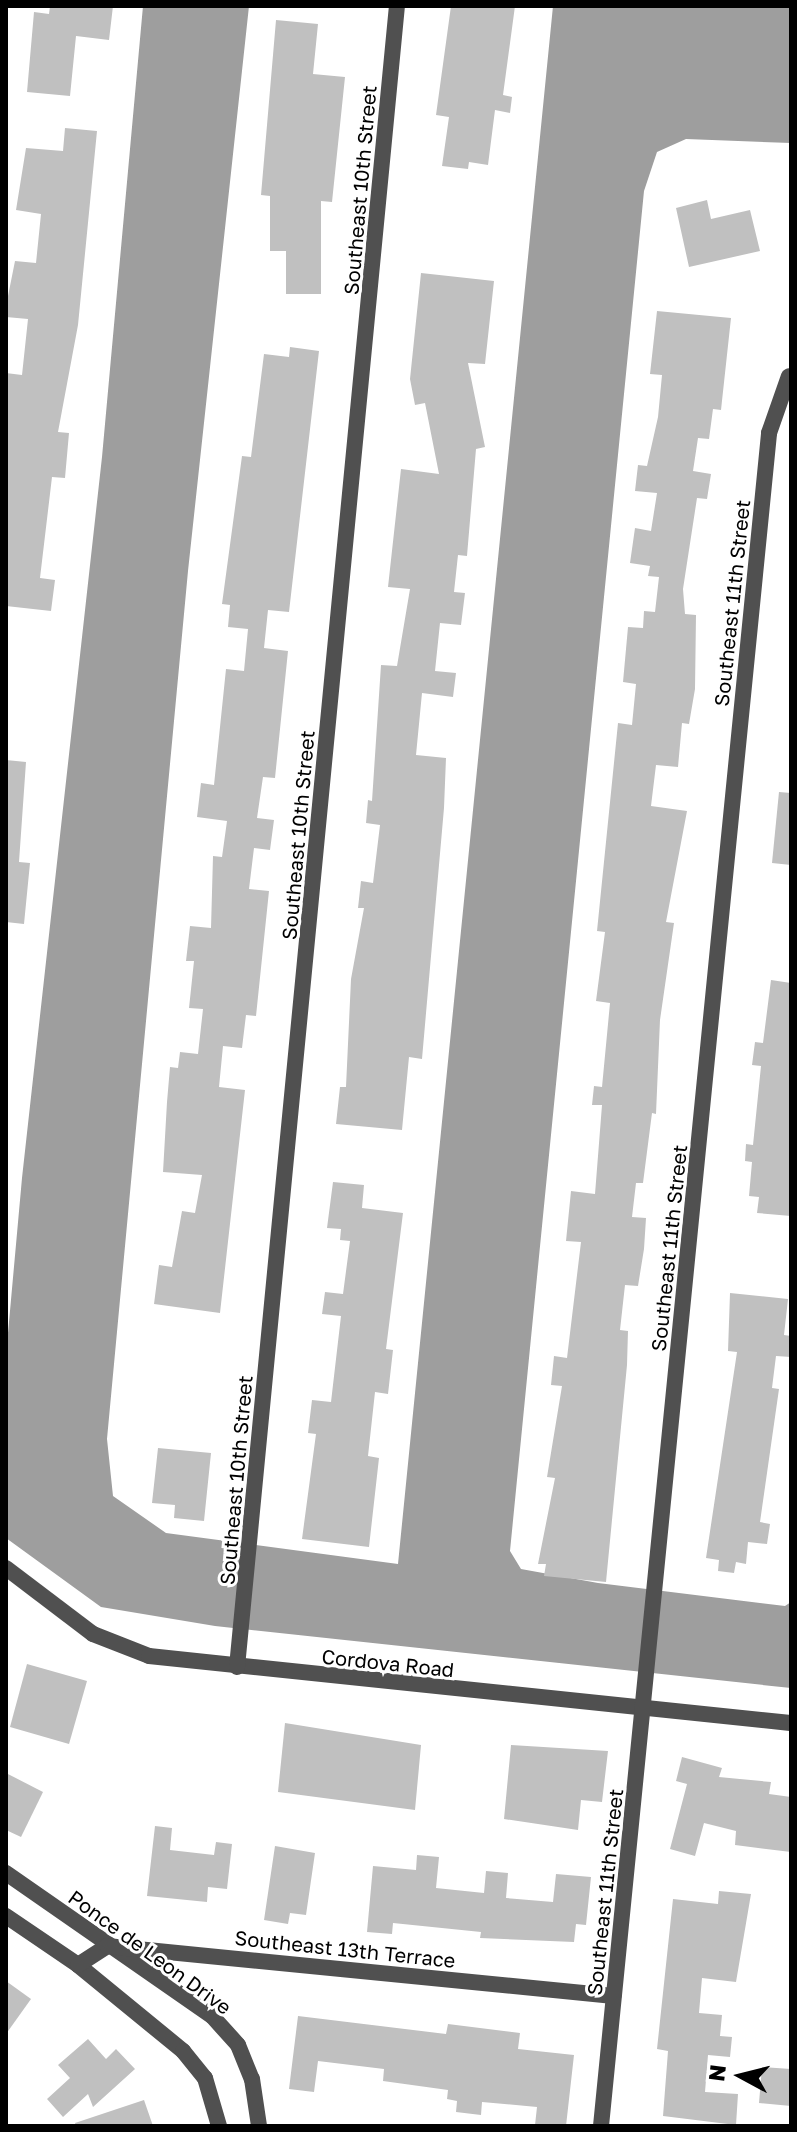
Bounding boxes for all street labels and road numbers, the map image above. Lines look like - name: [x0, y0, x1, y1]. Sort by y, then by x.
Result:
- street label: Southeast 10th Street: [339, 84, 381, 296]
- street label: Southeast 11th Street: [709, 499, 755, 707]
- street label: Southeast 10th Street: [277, 729, 319, 941]
- street label: Southeast 11th Street: [646, 1144, 692, 1352]
- street label: Southeast 10th Street: [215, 1374, 257, 1586]
- street label: Cordova Road: [321, 1644, 455, 1682]
- street label: Southeast 11th Street: [582, 1788, 628, 1996]
- street label: Ponce de Leon Drive: [64, 1885, 236, 2019]
- street label: Southeast 13th Terrace: [233, 1925, 457, 1973]

